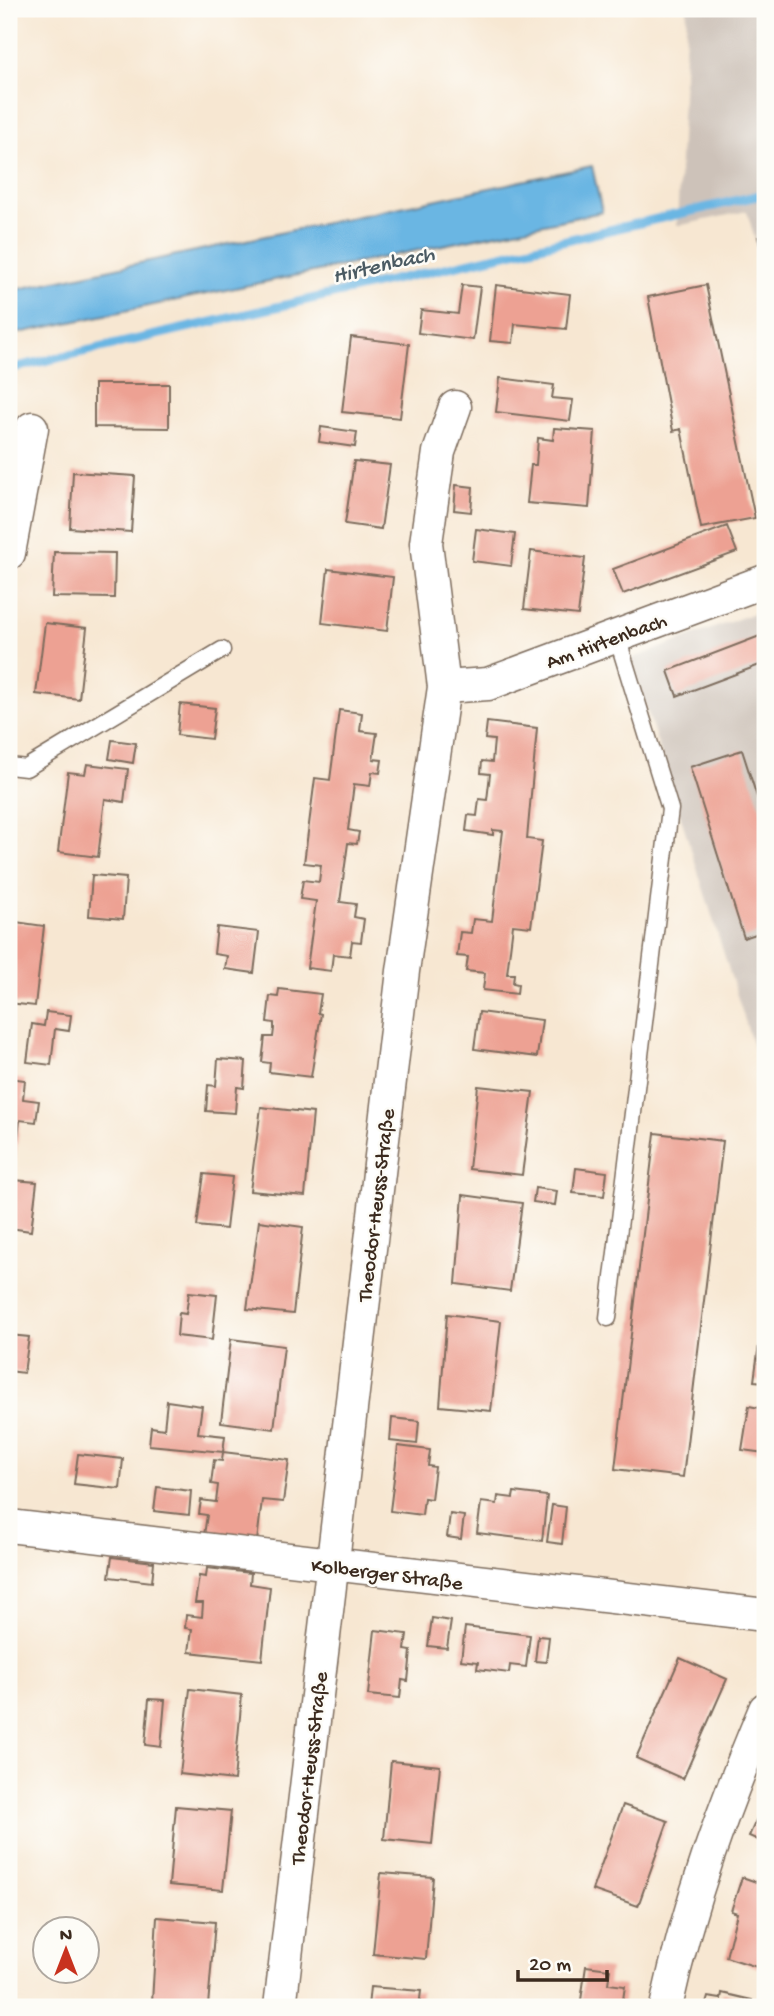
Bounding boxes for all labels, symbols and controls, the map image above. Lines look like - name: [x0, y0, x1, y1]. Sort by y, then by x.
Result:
- water label: Hirtenbach: [330, 241, 438, 291]
- street label: Am Hirtenbach: [543, 610, 671, 677]
- street label: Theodor-Heuss-Straße: [354, 1106, 403, 1304]
- street label: Kolberger Straße: [309, 1555, 465, 1598]
- street label: Theodor-Heuss-Straße: [287, 1669, 336, 1867]
- north arrow: [32, 1914, 102, 1984]
- text: N: [60, 1925, 72, 1948]
- scale bar: [518, 1939, 608, 1983]
- text: 20 m: [529, 1954, 571, 1979]

